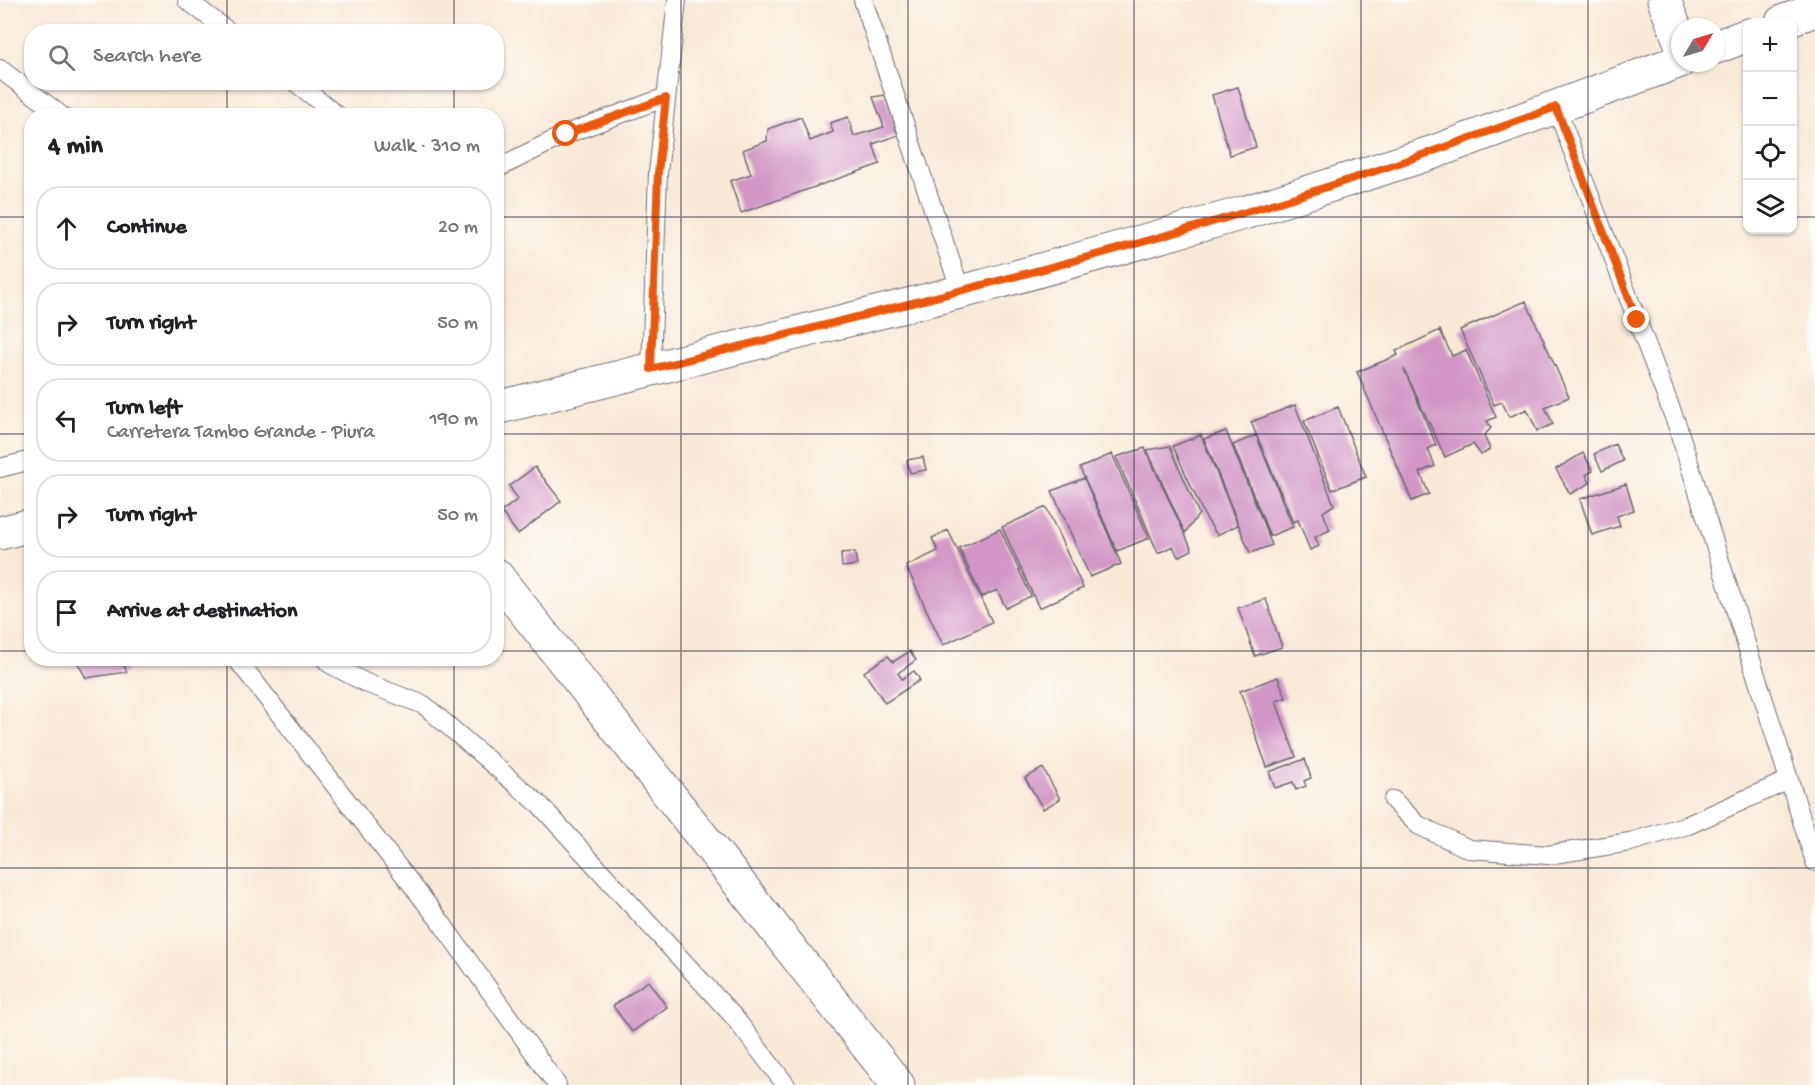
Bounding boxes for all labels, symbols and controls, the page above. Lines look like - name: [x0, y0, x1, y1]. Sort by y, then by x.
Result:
- north arrow: [1671, 18, 1725, 72]
- map controls: [1743, 18, 1797, 234]
- button: +: [1743, 18, 1797, 72]
- search box: [24, 24, 504, 90]
- icon: search: [45, 41, 78, 74]
- text: Search here: [93, 44, 201, 70]
- button: −: [1743, 72, 1797, 126]
- route start: [552, 120, 578, 146]
- button: locate: [1743, 126, 1797, 180]
- text: 4 min: [48, 132, 103, 163]
- text: Walk · 310 m: [374, 136, 480, 159]
- button: layers: [1743, 180, 1797, 234]
- icon: ahead: [50, 212, 83, 245]
- text: Continue: [107, 215, 187, 241]
- text: 20 m: [438, 217, 478, 240]
- route end: [1623, 306, 1649, 332]
- icon: right: [50, 308, 83, 341]
- text: Turn right: [107, 311, 195, 337]
- text: 50 m: [437, 313, 478, 336]
- text: Turn left: [107, 396, 181, 422]
- icon: left: [50, 404, 83, 437]
- text: 190 m: [430, 409, 478, 432]
- text: Carretera Tambo Grande - Piura: [107, 422, 375, 445]
- icon: right: [50, 500, 83, 533]
- text: Turn right: [107, 503, 195, 529]
- text: 50 m: [437, 505, 478, 528]
- icon: arrive: [50, 596, 83, 629]
- text: Arrive at destination: [107, 599, 297, 625]

